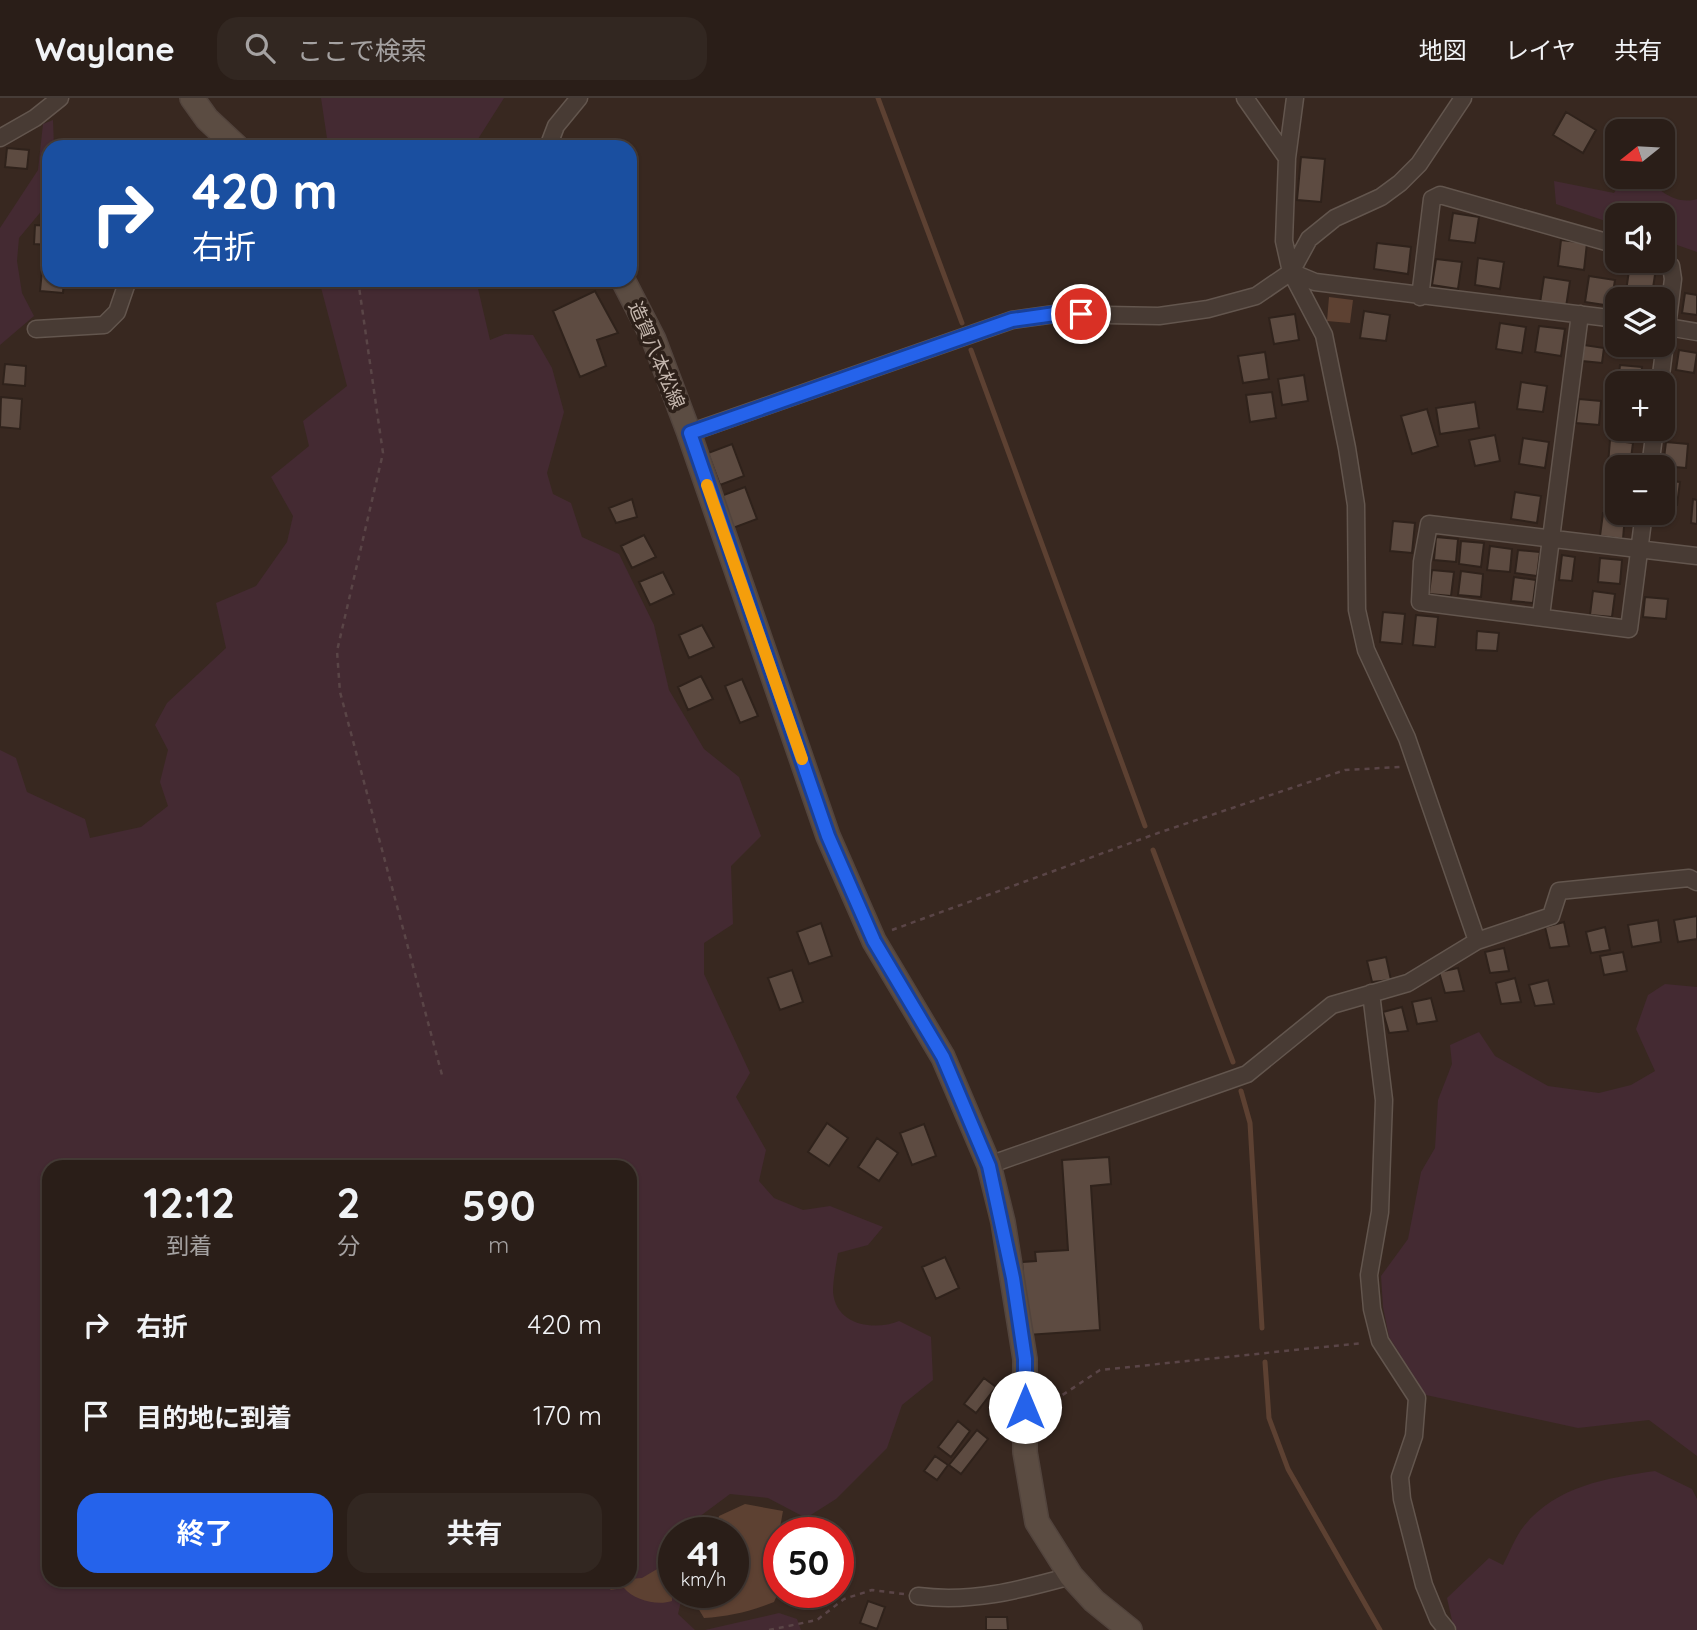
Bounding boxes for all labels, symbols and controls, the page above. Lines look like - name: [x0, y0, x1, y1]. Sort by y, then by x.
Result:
- search box: [217, 17, 707, 80]
- text: Waylane: [35, 28, 175, 69]
- icon: search: [241, 29, 279, 67]
- text: ここで検索: [297, 34, 427, 67]
- text: 地図: [1419, 35, 1467, 65]
- text: レイヤ: [1505, 35, 1576, 65]
- text: 共有: [1614, 35, 1662, 65]
- north arrow: [1605, 119, 1675, 189]
- map controls: [1605, 119, 1675, 525]
- text: 420 m: [192, 160, 338, 221]
- icon: right: [77, 168, 168, 259]
- button: sound: [1605, 203, 1675, 273]
- text: 右折: [192, 226, 256, 266]
- pin: [1051, 284, 1111, 344]
- button: layers: [1605, 287, 1675, 357]
- icon: arrive: [1062, 295, 1100, 333]
- street label: 造賀八本松線: [624, 298, 690, 412]
- button: +: [1605, 371, 1675, 441]
- button: −: [1605, 455, 1675, 525]
- text: 12:12: [143, 1176, 235, 1229]
- text: 2: [337, 1176, 360, 1229]
- text: 590: [462, 1179, 536, 1232]
- text: m: [488, 1230, 509, 1259]
- text: 到着: [166, 1231, 212, 1260]
- text: 分: [337, 1231, 360, 1260]
- icon: right: [77, 1306, 115, 1344]
- text: 420 m: [528, 1308, 602, 1341]
- text: 右折: [136, 1310, 188, 1343]
- position arrow: [988, 1370, 1062, 1444]
- icon: arrive: [77, 1397, 115, 1435]
- text: 170 m: [533, 1399, 602, 1432]
- text: 目的地に到着: [136, 1401, 292, 1434]
- button: 終了: [77, 1493, 333, 1573]
- button: 共有: [347, 1493, 602, 1573]
- speed limit sign: 50: [763, 1517, 854, 1608]
- text: 41: [687, 1531, 720, 1575]
- text: km/h: [681, 1568, 726, 1591]

